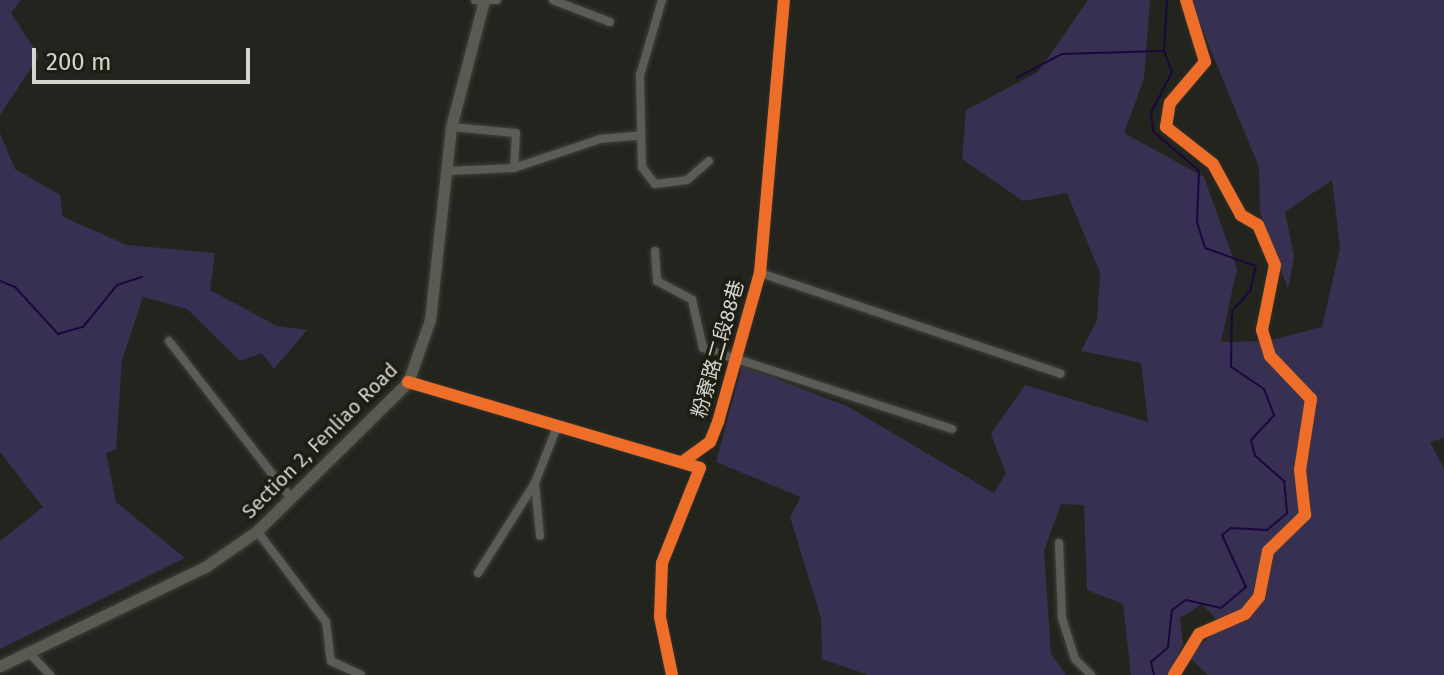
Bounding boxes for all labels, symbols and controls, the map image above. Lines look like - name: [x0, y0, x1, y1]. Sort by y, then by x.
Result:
- scale bar: [36, 32, 254, 82]
- text: 200 m: [46, 48, 112, 76]
- street label: 粉寮路二段88巷: [687, 277, 749, 421]
- street label: Section 2, Fenliao Road: [237, 358, 403, 524]

